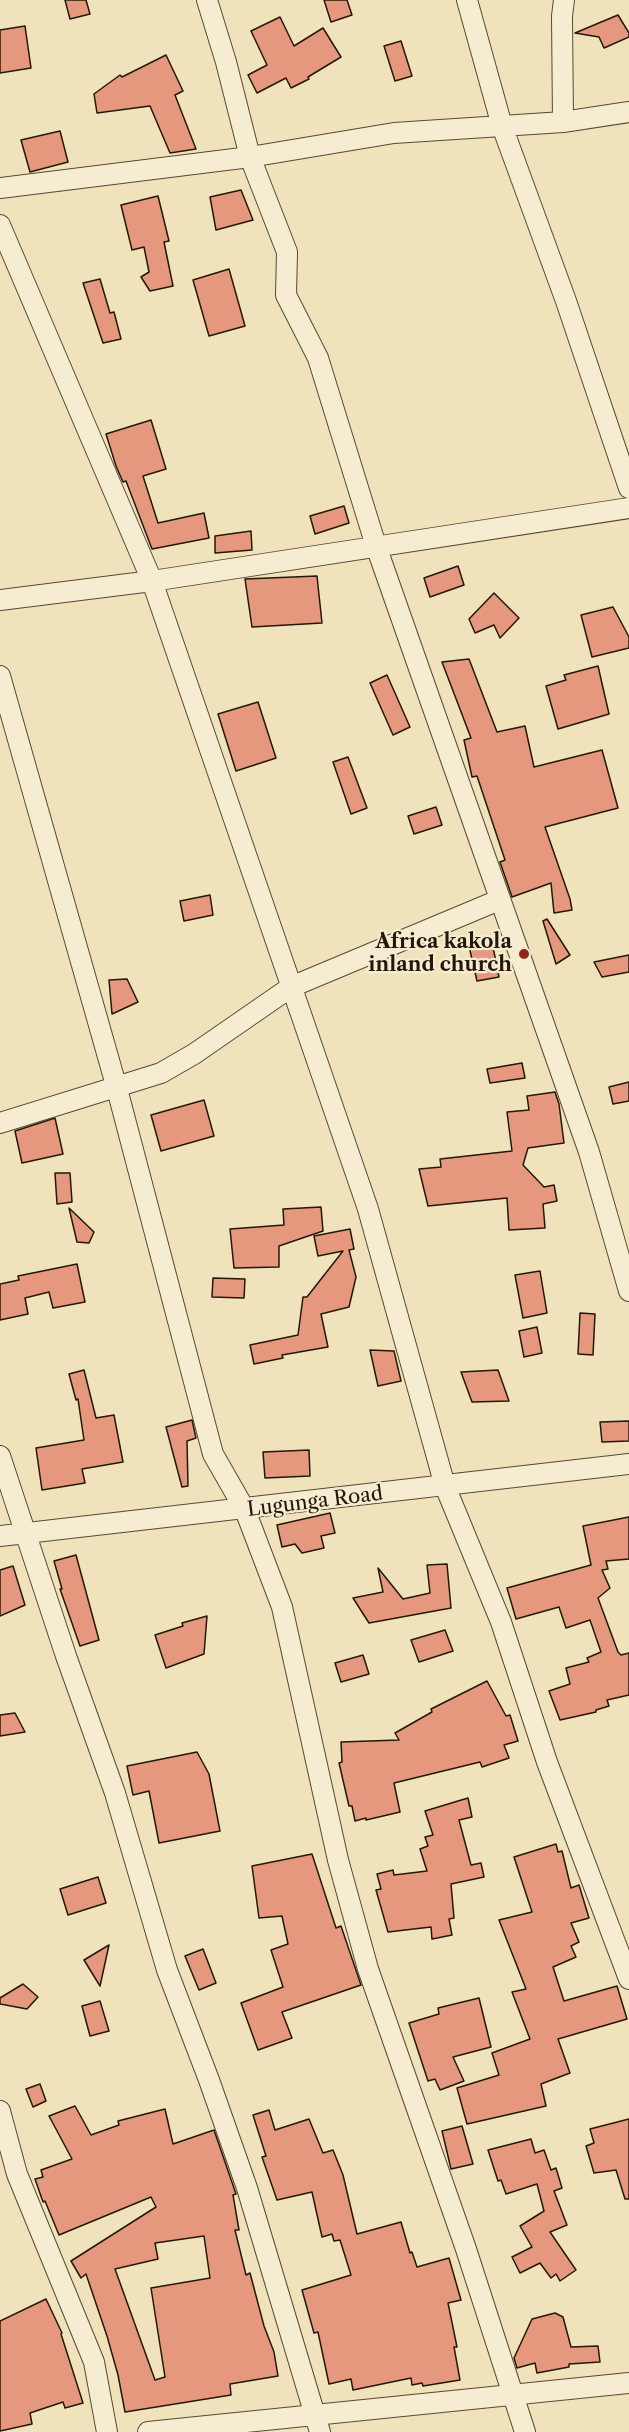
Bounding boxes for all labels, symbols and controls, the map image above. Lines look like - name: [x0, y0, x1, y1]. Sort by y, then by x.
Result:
- place label: Africa kakola inland church: [368, 930, 512, 977]
- marker: Africa kakola inland church: [517, 947, 531, 961]
- street label: Lugunga Road: [246, 1482, 384, 1522]

